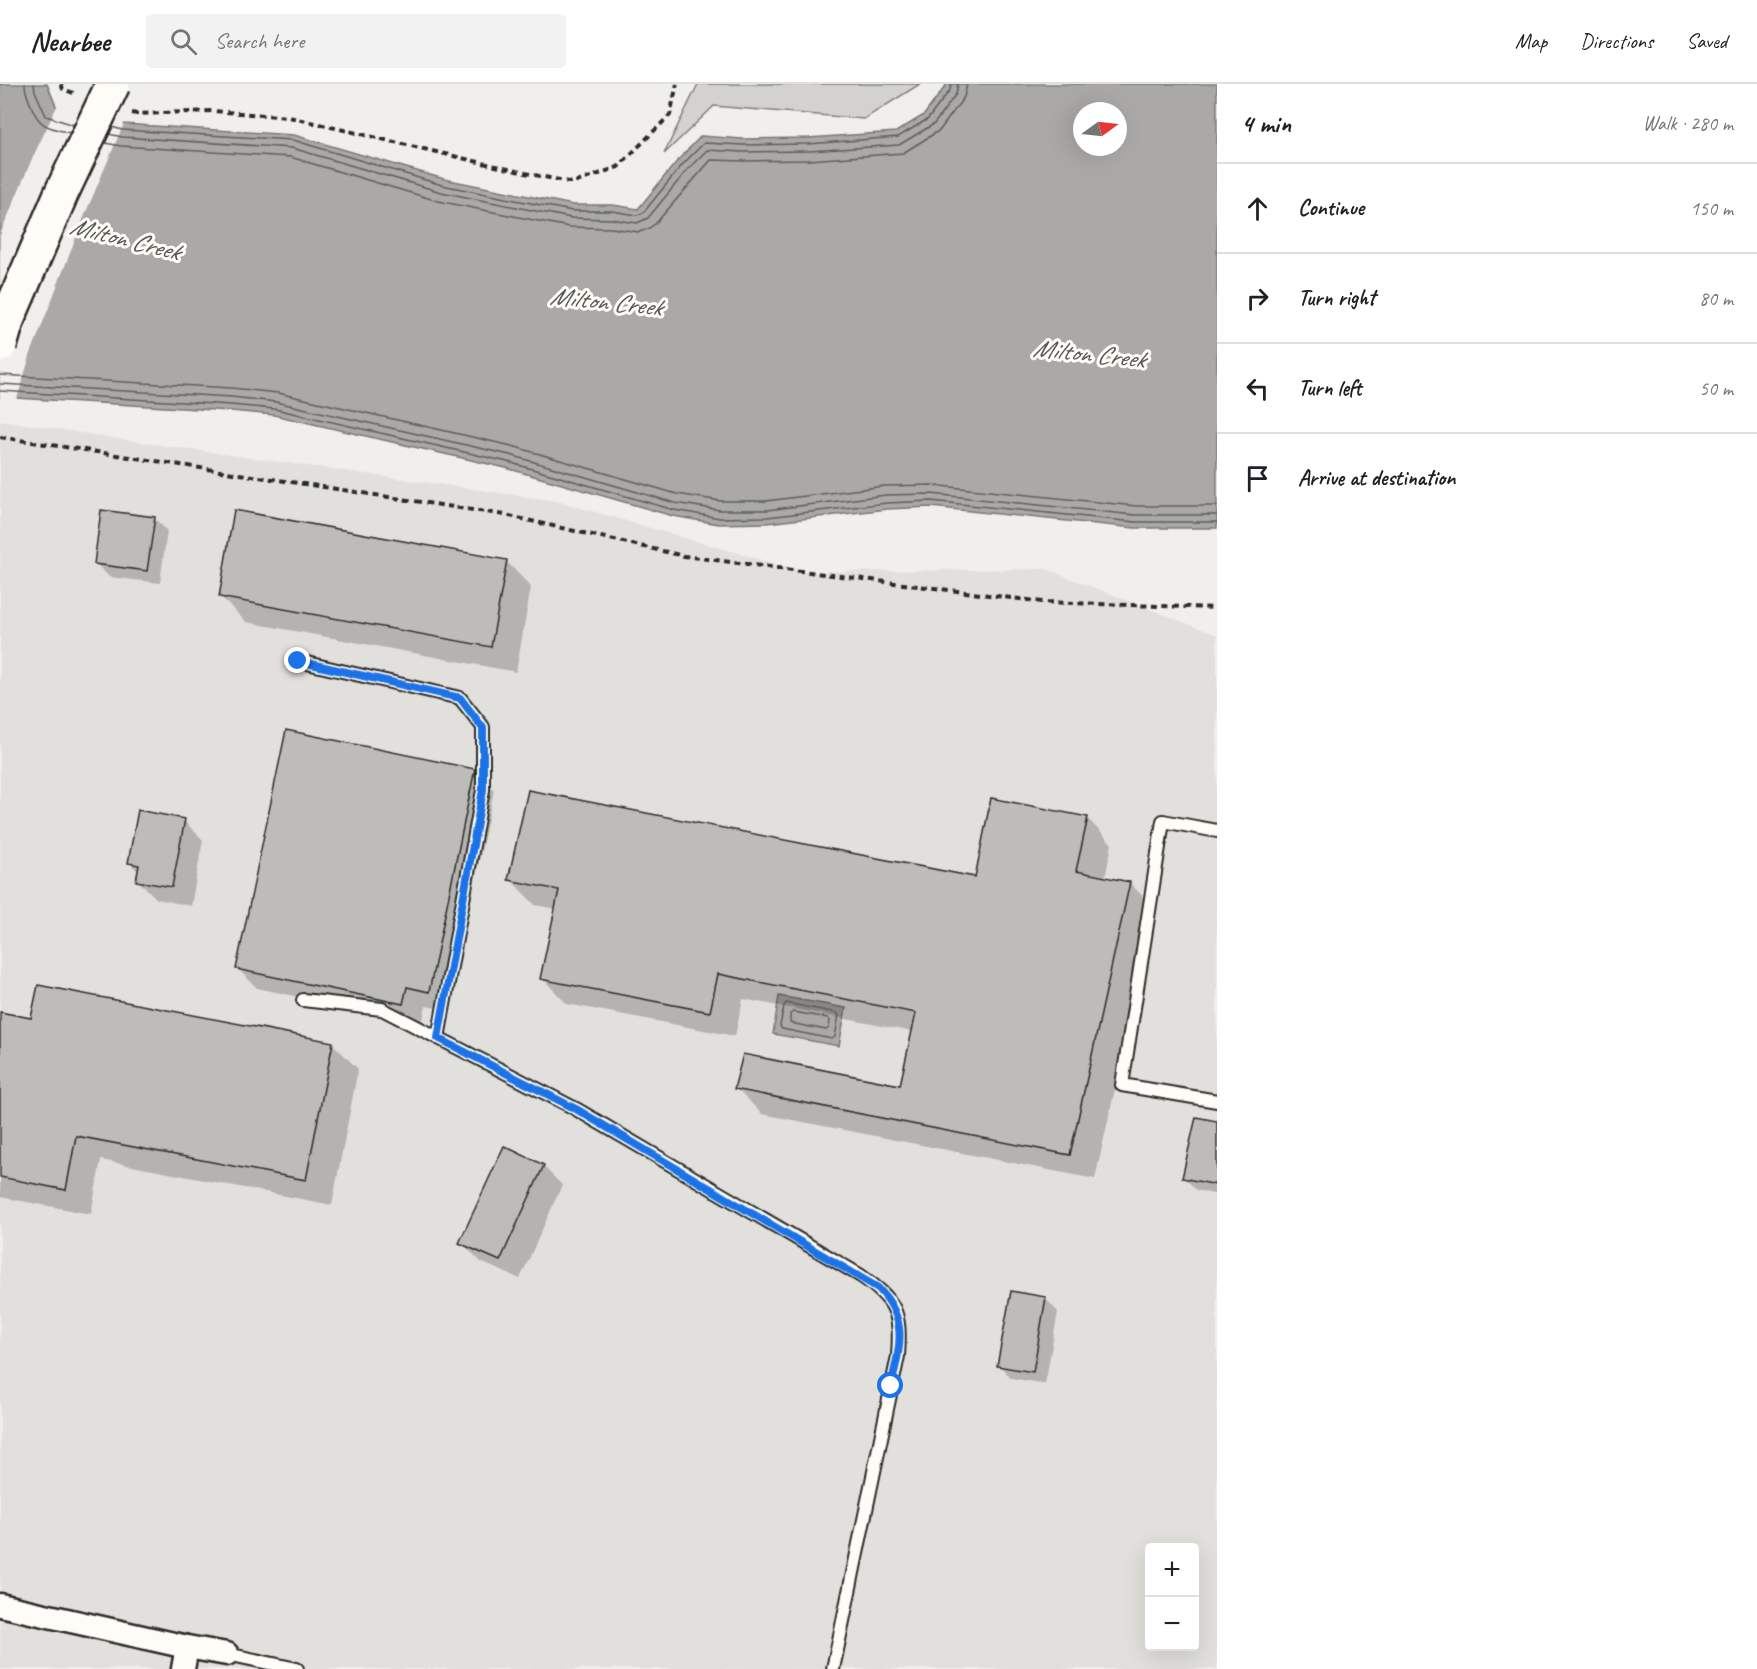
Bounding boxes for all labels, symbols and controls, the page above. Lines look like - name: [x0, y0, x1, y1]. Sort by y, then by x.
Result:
- search box: [146, 14, 566, 68]
- text: Nearbee: [30, 24, 110, 59]
- icon: search: [167, 25, 200, 58]
- text: Search here: [215, 27, 304, 55]
- text: Map: [1515, 28, 1547, 54]
- text: Directions: [1580, 28, 1653, 54]
- text: Saved: [1686, 28, 1727, 54]
- north arrow: [1073, 102, 1127, 156]
- text: 4 min: [1241, 107, 1291, 140]
- text: Walk · 280 m: [1643, 111, 1733, 136]
- icon: ahead: [1241, 192, 1274, 225]
- text: Continue: [1298, 194, 1364, 222]
- text: 150 m: [1690, 196, 1733, 221]
- water label: Milton Creek: [67, 209, 188, 269]
- water label: Milton Creek: [549, 279, 668, 324]
- icon: right: [1241, 282, 1274, 315]
- text: Turn right: [1298, 284, 1375, 312]
- text: 80 m: [1699, 286, 1733, 311]
- water label: Milton Creek: [1032, 331, 1151, 376]
- icon: left: [1241, 372, 1274, 405]
- text: Turn left: [1298, 374, 1362, 402]
- text: 50 m: [1699, 376, 1733, 401]
- icon: arrive: [1241, 462, 1274, 495]
- text: Arrive at destination: [1298, 464, 1455, 492]
- route end: [284, 647, 310, 673]
- route start: [877, 1372, 903, 1398]
- map controls: [1145, 1543, 1199, 1651]
- button: +: [1145, 1543, 1199, 1597]
- button: −: [1145, 1597, 1199, 1651]

